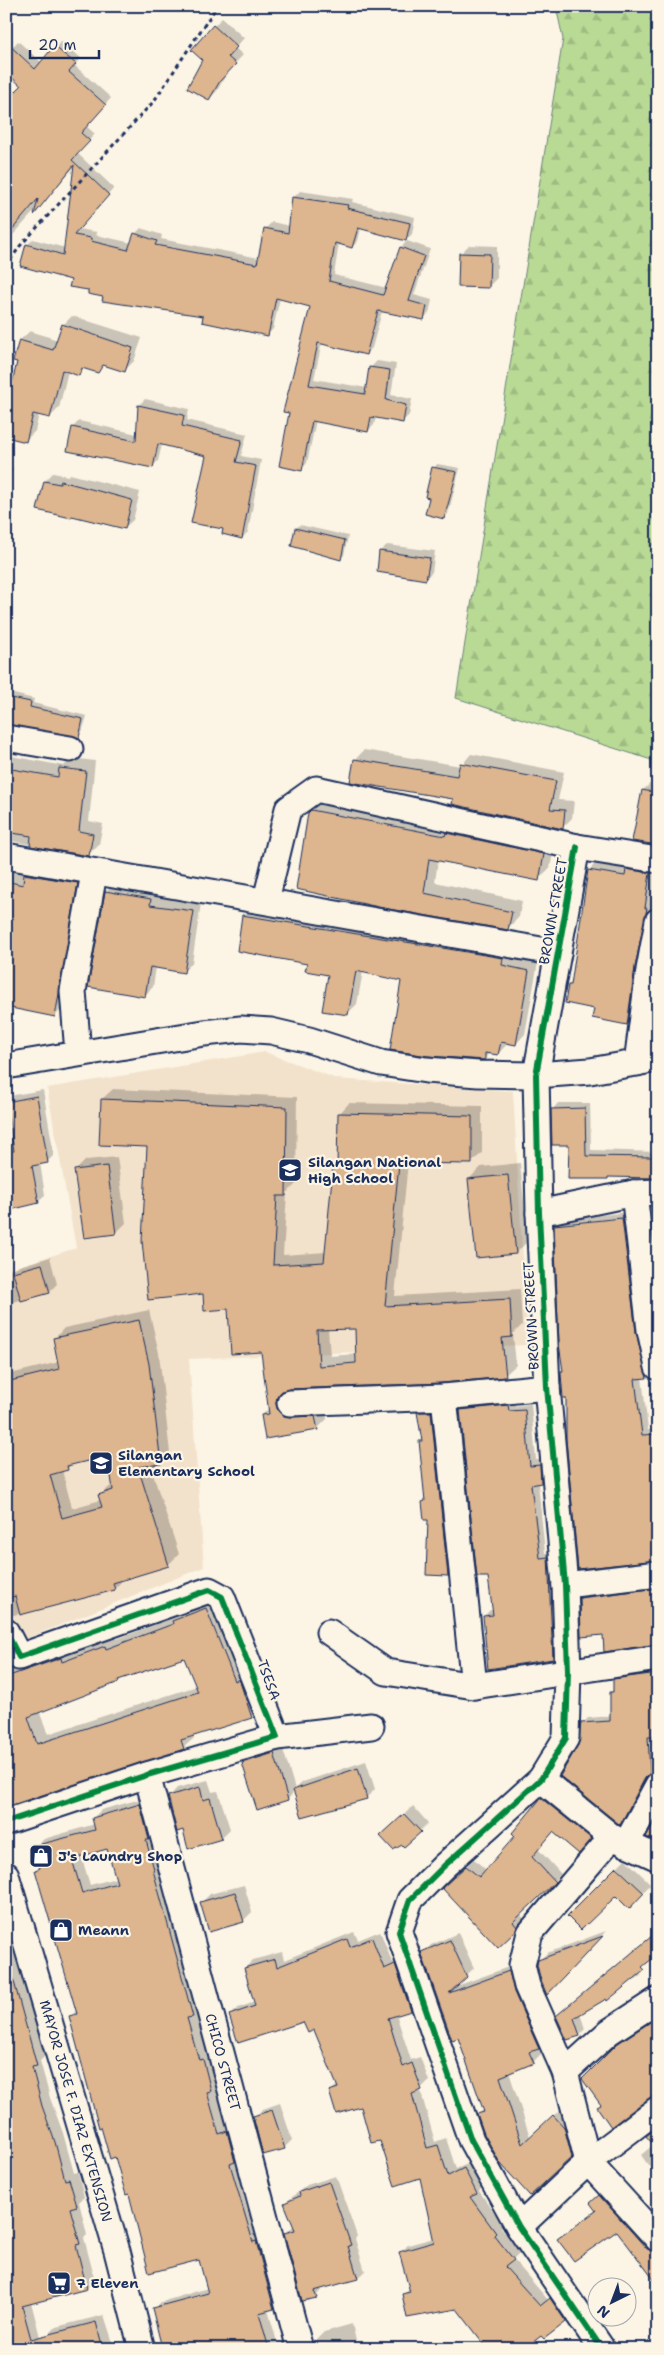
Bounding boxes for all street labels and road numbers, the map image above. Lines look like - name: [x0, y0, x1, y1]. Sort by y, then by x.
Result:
- street label: BROWN STREET: [535, 856, 571, 966]
- street label: BROWN STREET: [519, 1261, 543, 1371]
- street label: TSESA: [253, 1657, 285, 1703]
- street label: MAYOR JOSE F. DIAZ EXTENSION: [36, 1998, 116, 2224]
- street label: CHICO STREET: [201, 2011, 245, 2113]

